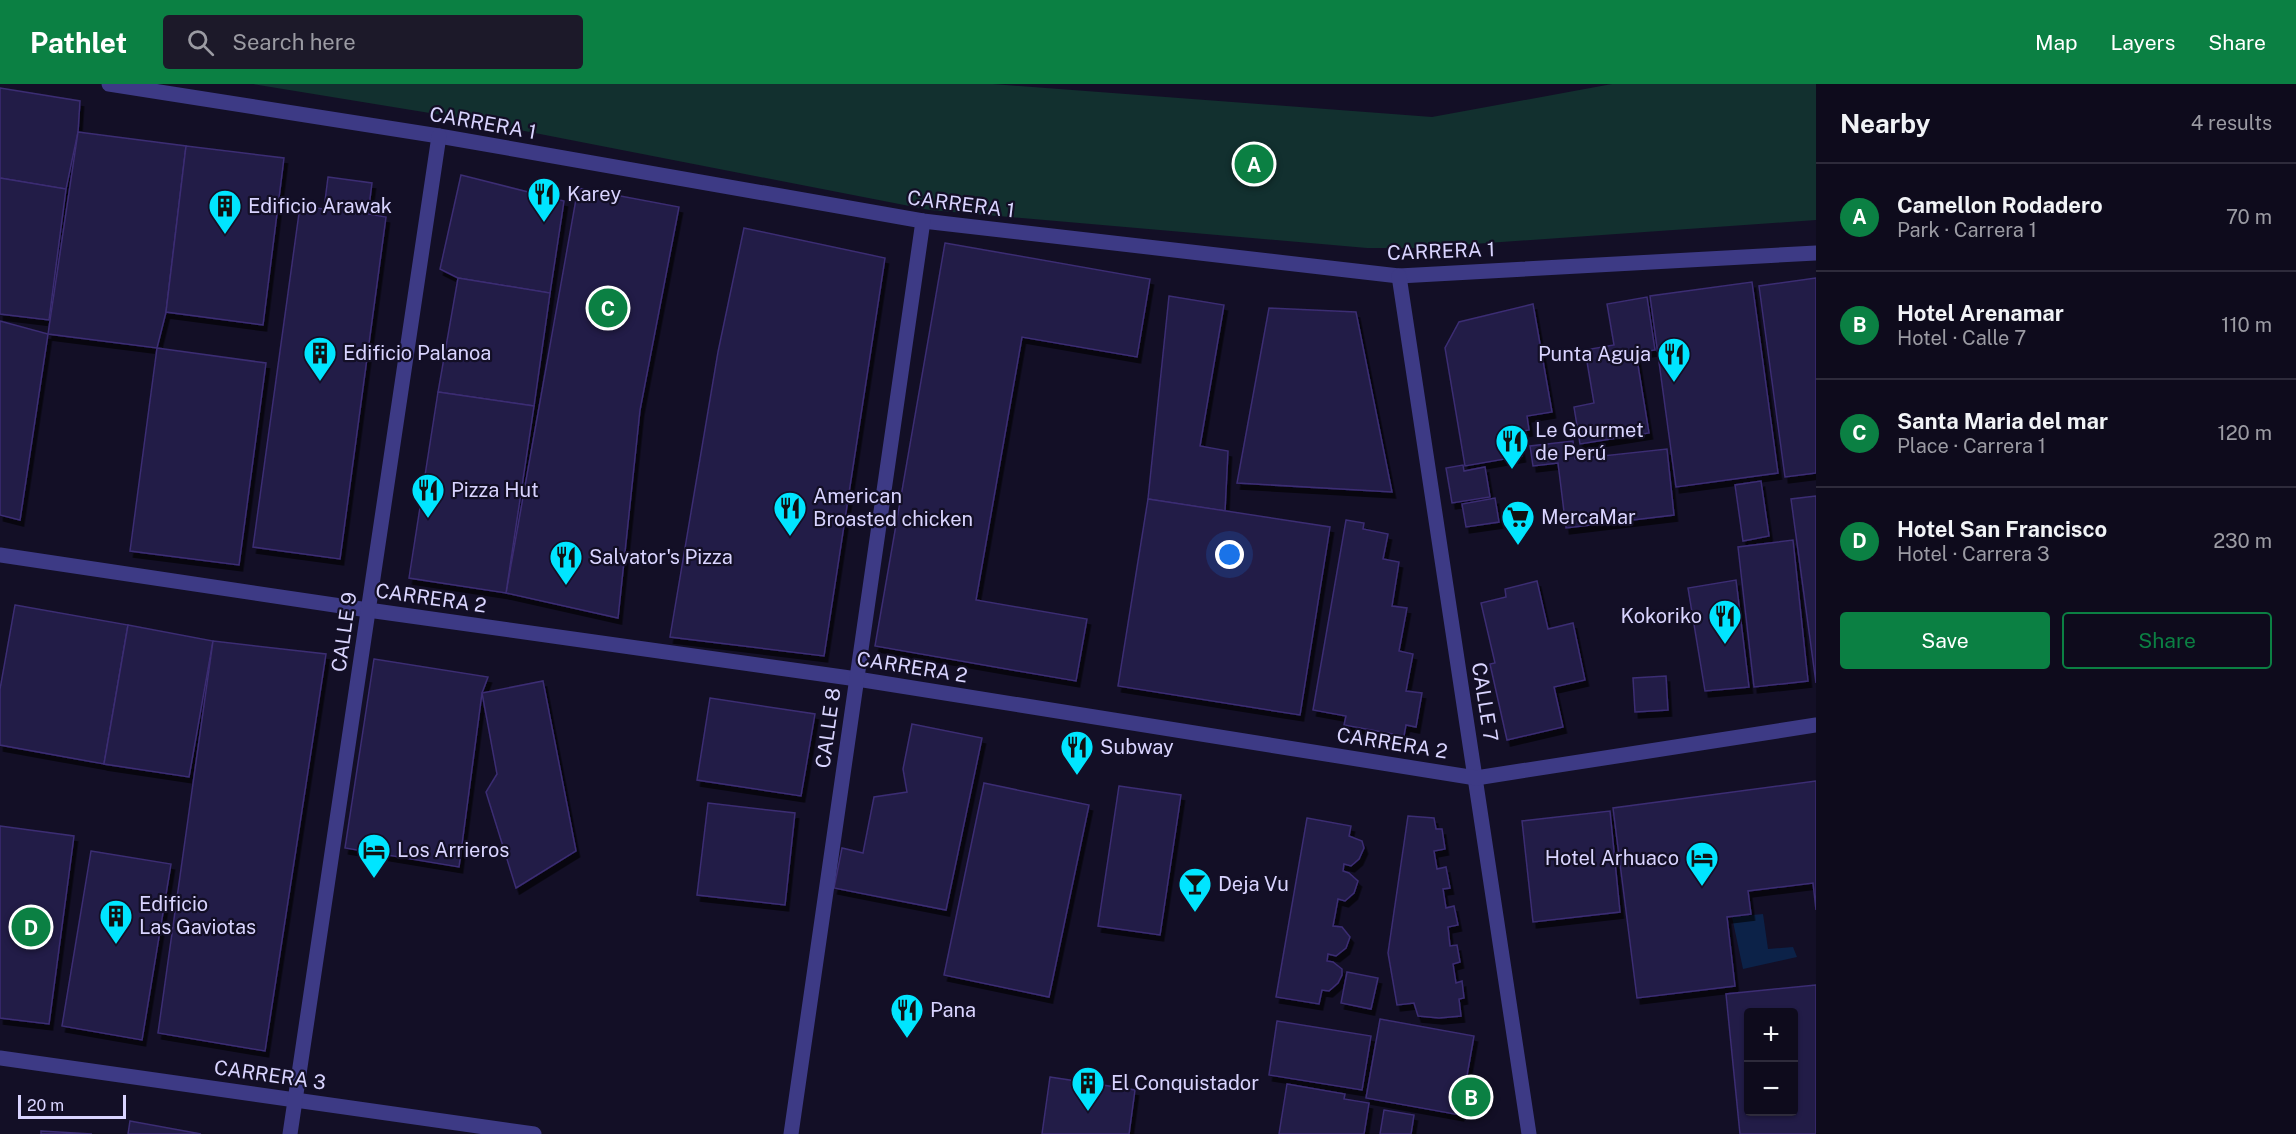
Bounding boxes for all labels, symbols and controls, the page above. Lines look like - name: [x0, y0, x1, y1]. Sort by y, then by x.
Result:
- search box: [163, 15, 583, 69]
- text: Pathlet: [30, 26, 127, 59]
- icon: search: [184, 26, 217, 59]
- text: Search here: [232, 29, 356, 55]
- text: Map: [2035, 30, 2078, 55]
- text: Layers: [2111, 30, 2175, 55]
- text: Share: [2208, 30, 2266, 55]
- street label: CARRERA 1: [428, 102, 538, 144]
- text: Nearby: [1840, 108, 1930, 139]
- text: 4 results: [2191, 111, 2272, 135]
- pin: A: [1234, 142, 1274, 187]
- restaurant icon: Karey: [526, 176, 562, 223]
- place label: Karey: [567, 182, 621, 206]
- street label: CARRERA 1: [906, 186, 1016, 222]
- building icon: Edificio Arawak: [207, 188, 243, 235]
- text: Camellon Rodadero: [1897, 192, 2103, 218]
- place label: Edificio Arawak: [248, 194, 392, 218]
- text: A: [1852, 205, 1867, 229]
- text: 70 m: [2226, 205, 2272, 229]
- text: Park · Carrera 1: [1897, 218, 2037, 242]
- street label: CARRERA 1: [1387, 237, 1495, 265]
- pin: C: [588, 286, 628, 330]
- text: Hotel Arenamar: [1897, 300, 2064, 326]
- text: B: [1853, 313, 1866, 337]
- text: 110 m: [2221, 313, 2272, 337]
- text: Hotel · Calle 7: [1897, 326, 2026, 350]
- building icon: Edificio Palanoa: [302, 335, 338, 382]
- restaurant icon: Punta Aguja: [1656, 336, 1692, 383]
- place label: Edificio Palanoa: [343, 341, 491, 365]
- place label: Punta Aguja: [1538, 342, 1651, 366]
- text: Santa Maria del mar: [1897, 408, 2108, 434]
- place label: Le Gourmet de Perú: [1535, 418, 1644, 465]
- text: C: [1852, 421, 1867, 445]
- text: 120 m: [2218, 421, 2272, 445]
- restaurant icon: Le Gourmet de Perú: [1494, 423, 1530, 470]
- text: Place · Carrera 1: [1897, 434, 2046, 458]
- restaurant icon: Pizza Hut: [410, 472, 446, 519]
- place label: Pizza Hut: [451, 478, 539, 502]
- place label: American Broasted chicken: [813, 484, 973, 531]
- restaurant icon: American Broasted chicken: [772, 490, 808, 537]
- supermarket icon: MercaMar: [1500, 499, 1536, 546]
- place label: MercaMar: [1541, 505, 1636, 529]
- text: Hotel San Francisco: [1897, 516, 2107, 542]
- text: D: [1852, 529, 1867, 553]
- text: 230 m: [2213, 529, 2272, 553]
- restaurant icon: Salvator's Pizza: [548, 539, 584, 586]
- your location: [1215, 540, 1244, 569]
- text: Hotel · Carrera 3: [1897, 542, 2050, 566]
- place label: Salvator's Pizza: [589, 545, 733, 569]
- street label: CARRERA 2: [374, 578, 488, 618]
- street label: CALLE 9: [327, 590, 361, 674]
- restaurant icon: Kokoriko: [1707, 598, 1743, 645]
- place label: Kokoriko: [1621, 604, 1702, 628]
- button: Save: [1840, 612, 2050, 669]
- button: Share: [2062, 612, 2272, 669]
- street label: CARRERA 2: [855, 646, 969, 688]
- street label: CALLE 7: [1467, 661, 1503, 743]
- street label: CALLE 8: [810, 686, 846, 770]
- street label: CARRERA 2: [1335, 722, 1449, 764]
- restaurant icon: Subway: [1059, 729, 1095, 776]
- place label: Subway: [1100, 735, 1174, 759]
- hotel icon: Los Arrieros: [356, 832, 392, 879]
- place label: Los Arrieros: [397, 838, 509, 862]
- hotel icon: Hotel Arhuaco: [1684, 840, 1720, 887]
- place label: Hotel Arhuaco: [1545, 846, 1679, 870]
- bar icon: Deja Vu: [1177, 866, 1213, 913]
- place label: Deja Vu: [1218, 872, 1289, 896]
- place label: Edificio Las Gaviotas: [139, 892, 256, 939]
- building icon: Edificio Las Gaviotas: [98, 898, 134, 945]
- pin: D: [12, 904, 51, 950]
- restaurant icon: Pana: [889, 992, 925, 1039]
- place label: Pana: [930, 998, 976, 1022]
- map controls: [1744, 1008, 1798, 1116]
- button: +: [1744, 1008, 1798, 1062]
- street label: CARRERA 3: [213, 1055, 327, 1095]
- button: −: [1744, 1062, 1798, 1116]
- building icon: El Conquistador: [1070, 1065, 1106, 1112]
- place label: El Conquistador: [1111, 1071, 1259, 1095]
- pin: B: [1452, 1074, 1490, 1120]
- scale bar: [18, 1092, 126, 1120]
- text: 20 m: [27, 1096, 64, 1115]

